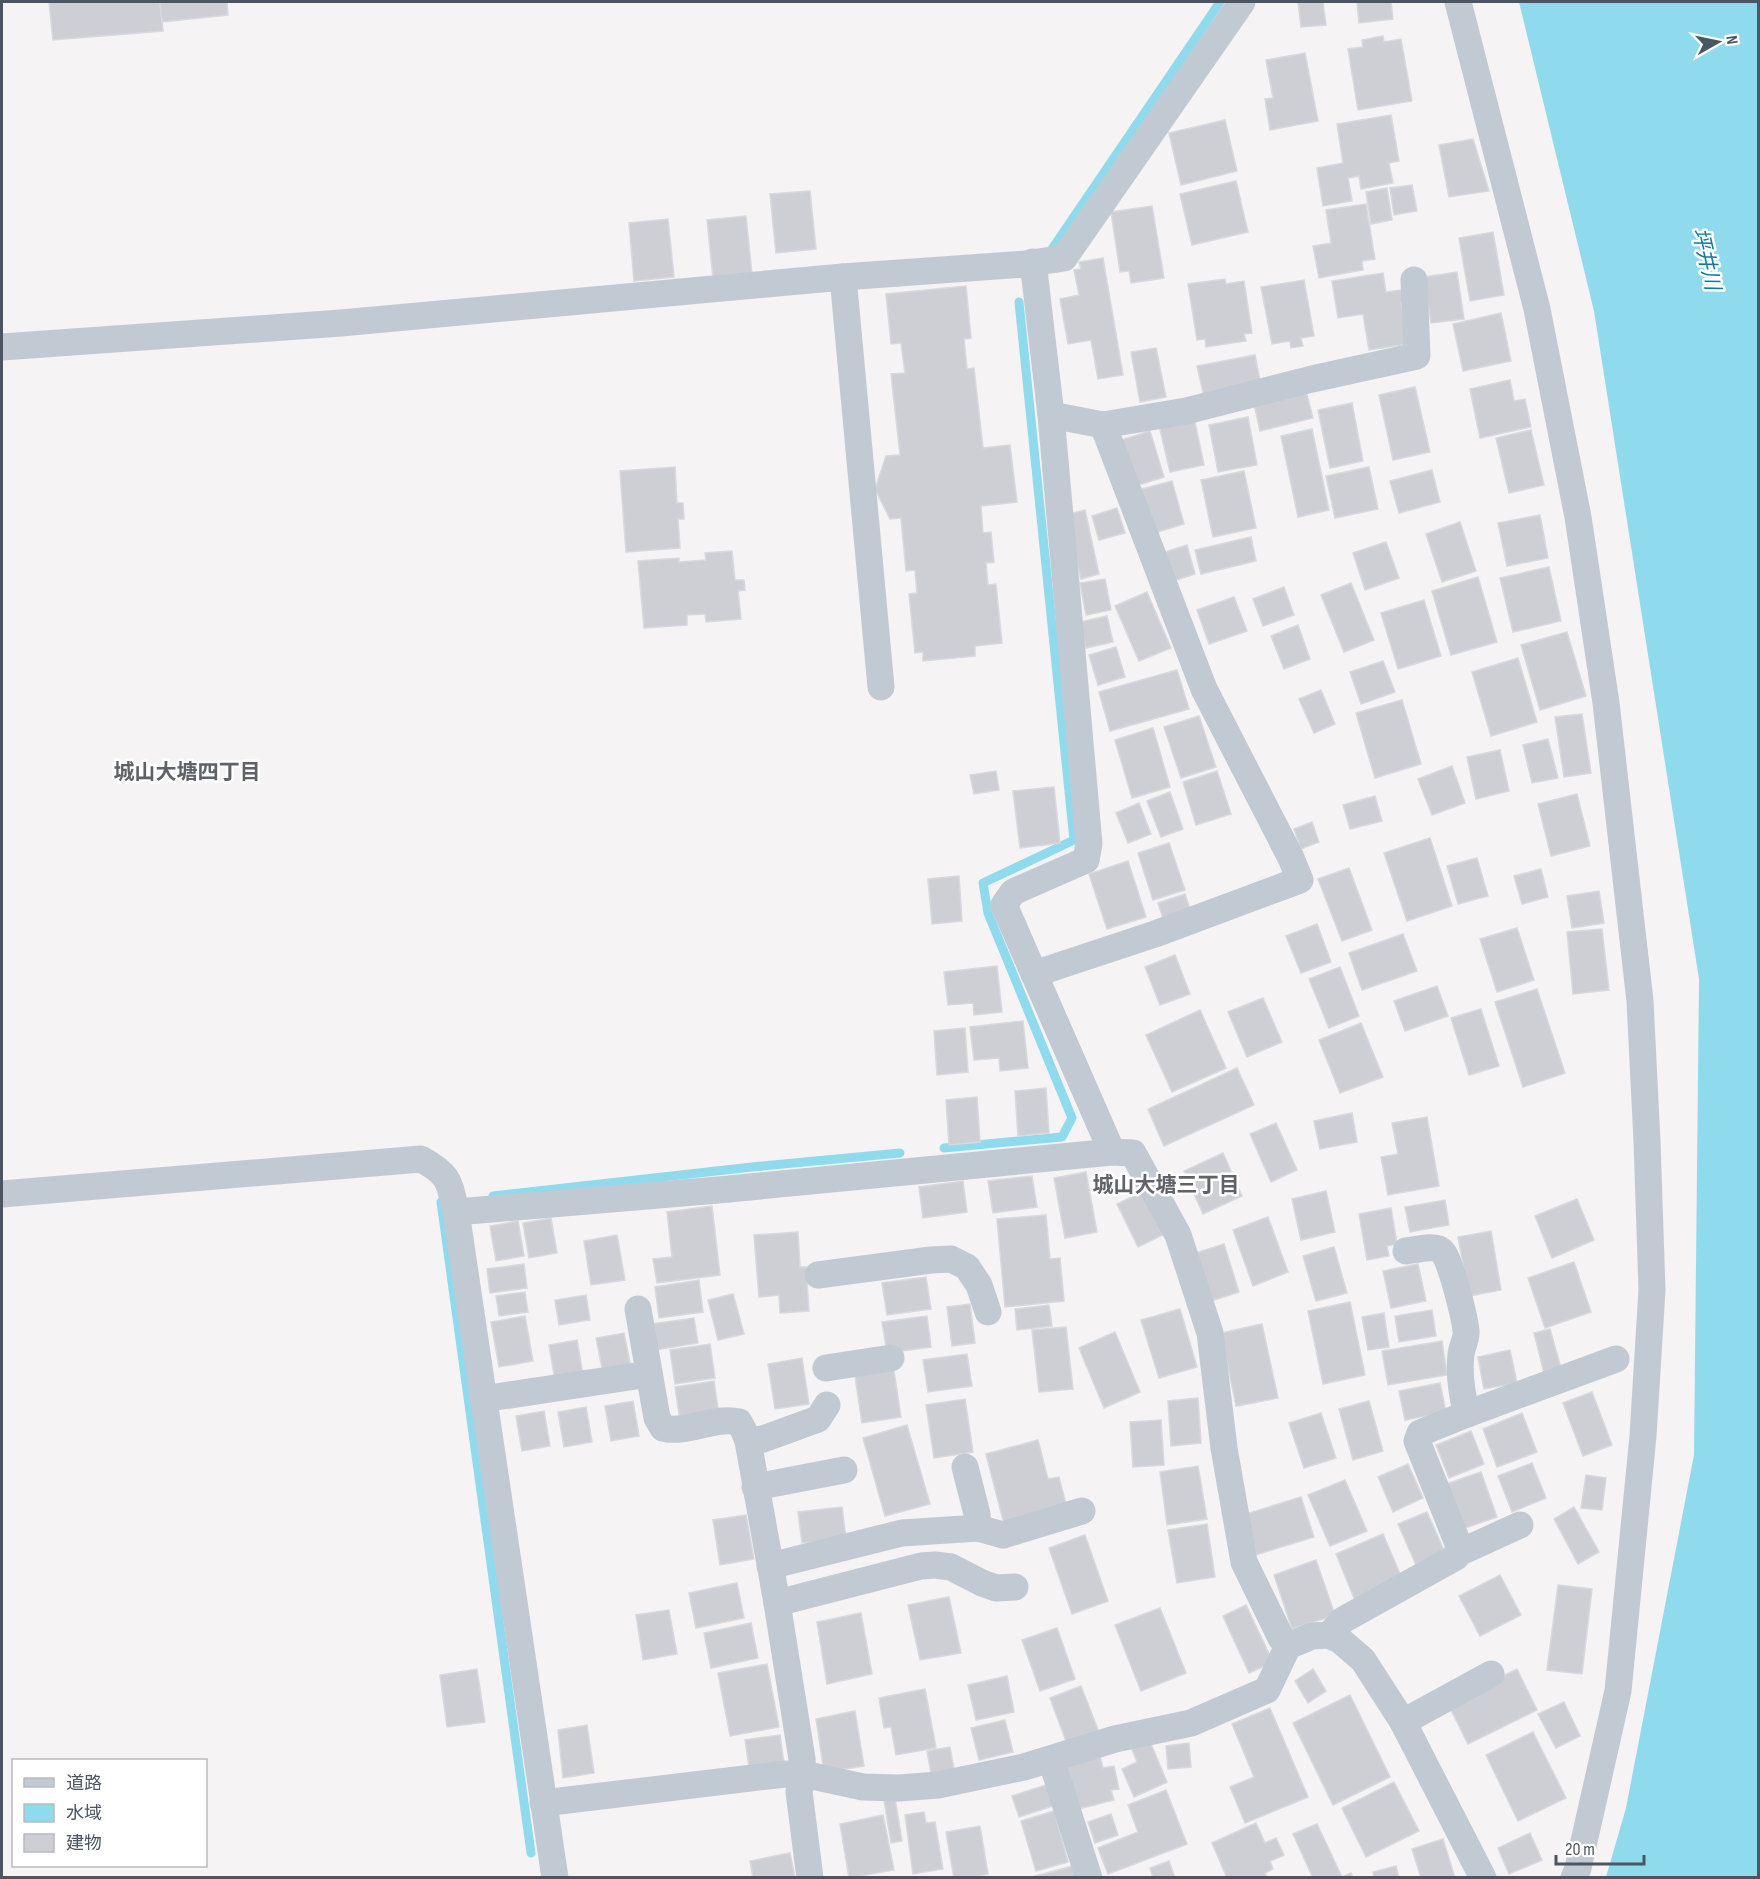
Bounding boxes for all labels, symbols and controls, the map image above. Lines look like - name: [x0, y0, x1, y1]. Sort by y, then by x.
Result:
- north arrow: [1688, 12, 1748, 72]
- text: N: [1721, 34, 1741, 46]
- water label: 坪井川: [1687, 225, 1726, 294]
- district label: 城山大塘四丁目: [114, 760, 261, 785]
- district label: 城山大塘三丁目: [1093, 1173, 1240, 1198]
- legend: [12, 1759, 207, 1867]
- text: 道路: [66, 1773, 102, 1794]
- text: 水域: [66, 1803, 102, 1824]
- scale bar: [1556, 1828, 1644, 1866]
- text: 建物: [66, 1833, 102, 1854]
- text: 20 m: [1565, 1839, 1595, 1860]

